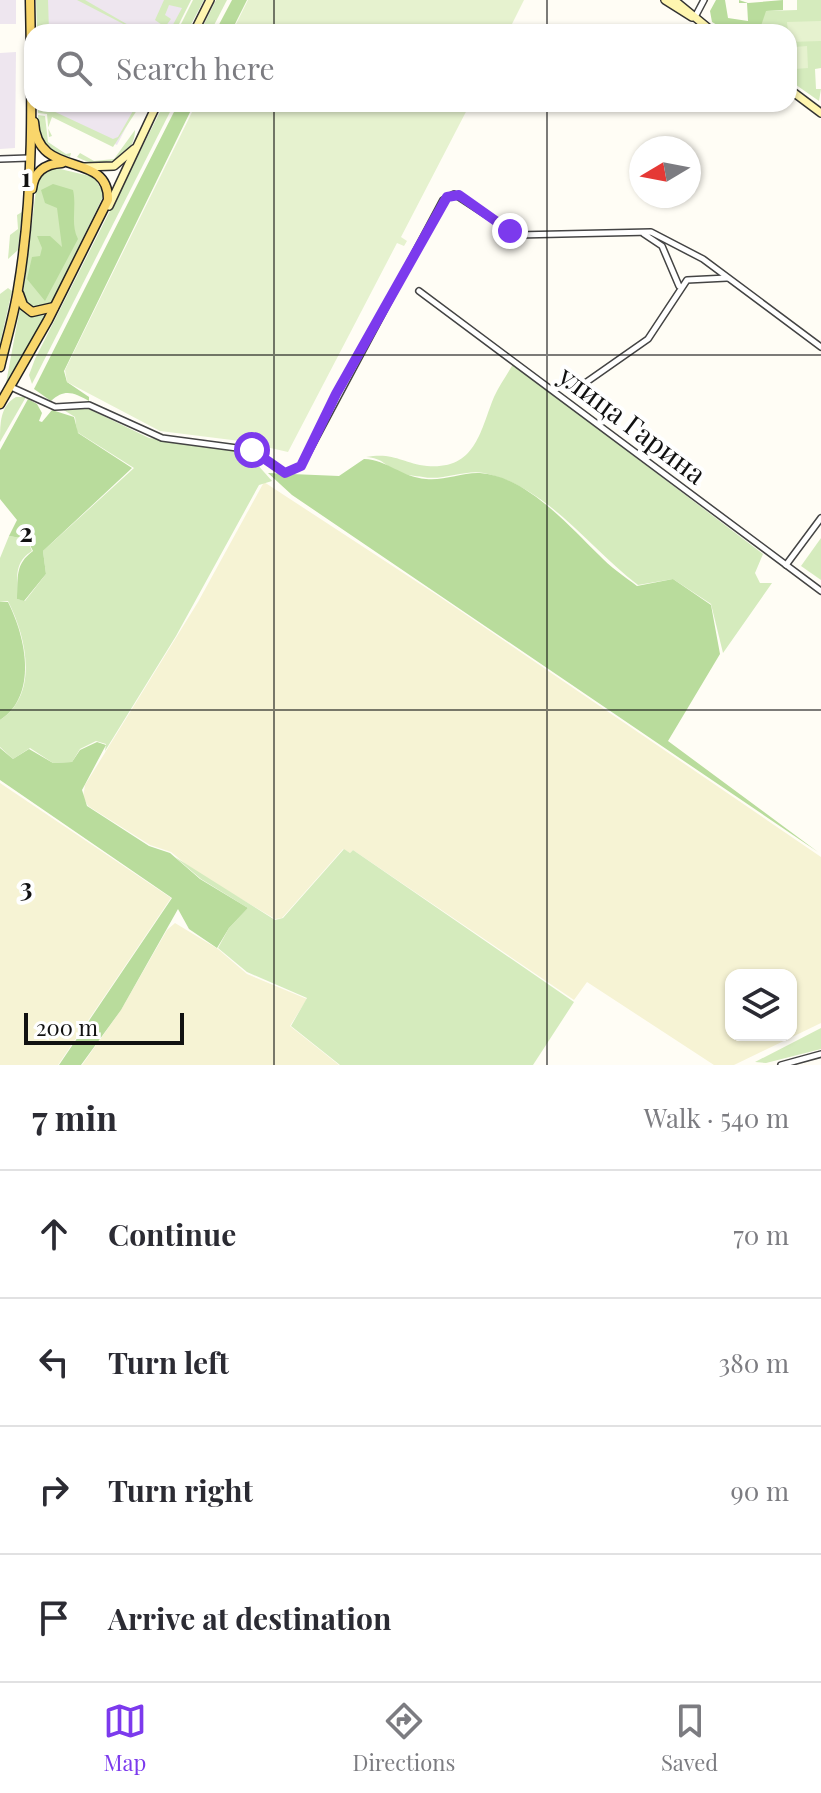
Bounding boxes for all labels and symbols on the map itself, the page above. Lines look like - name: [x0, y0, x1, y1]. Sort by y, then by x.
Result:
- north arrow: [629, 136, 701, 208]
- text: 1: [21, 159, 31, 194]
- route end: [492, 213, 528, 249]
- street label: улица Гарина: [551, 356, 714, 491]
- route start: [234, 432, 270, 468]
- text: 2: [19, 514, 33, 549]
- text: 3: [20, 869, 32, 904]
- scale bar: [24, 1009, 184, 1045]

